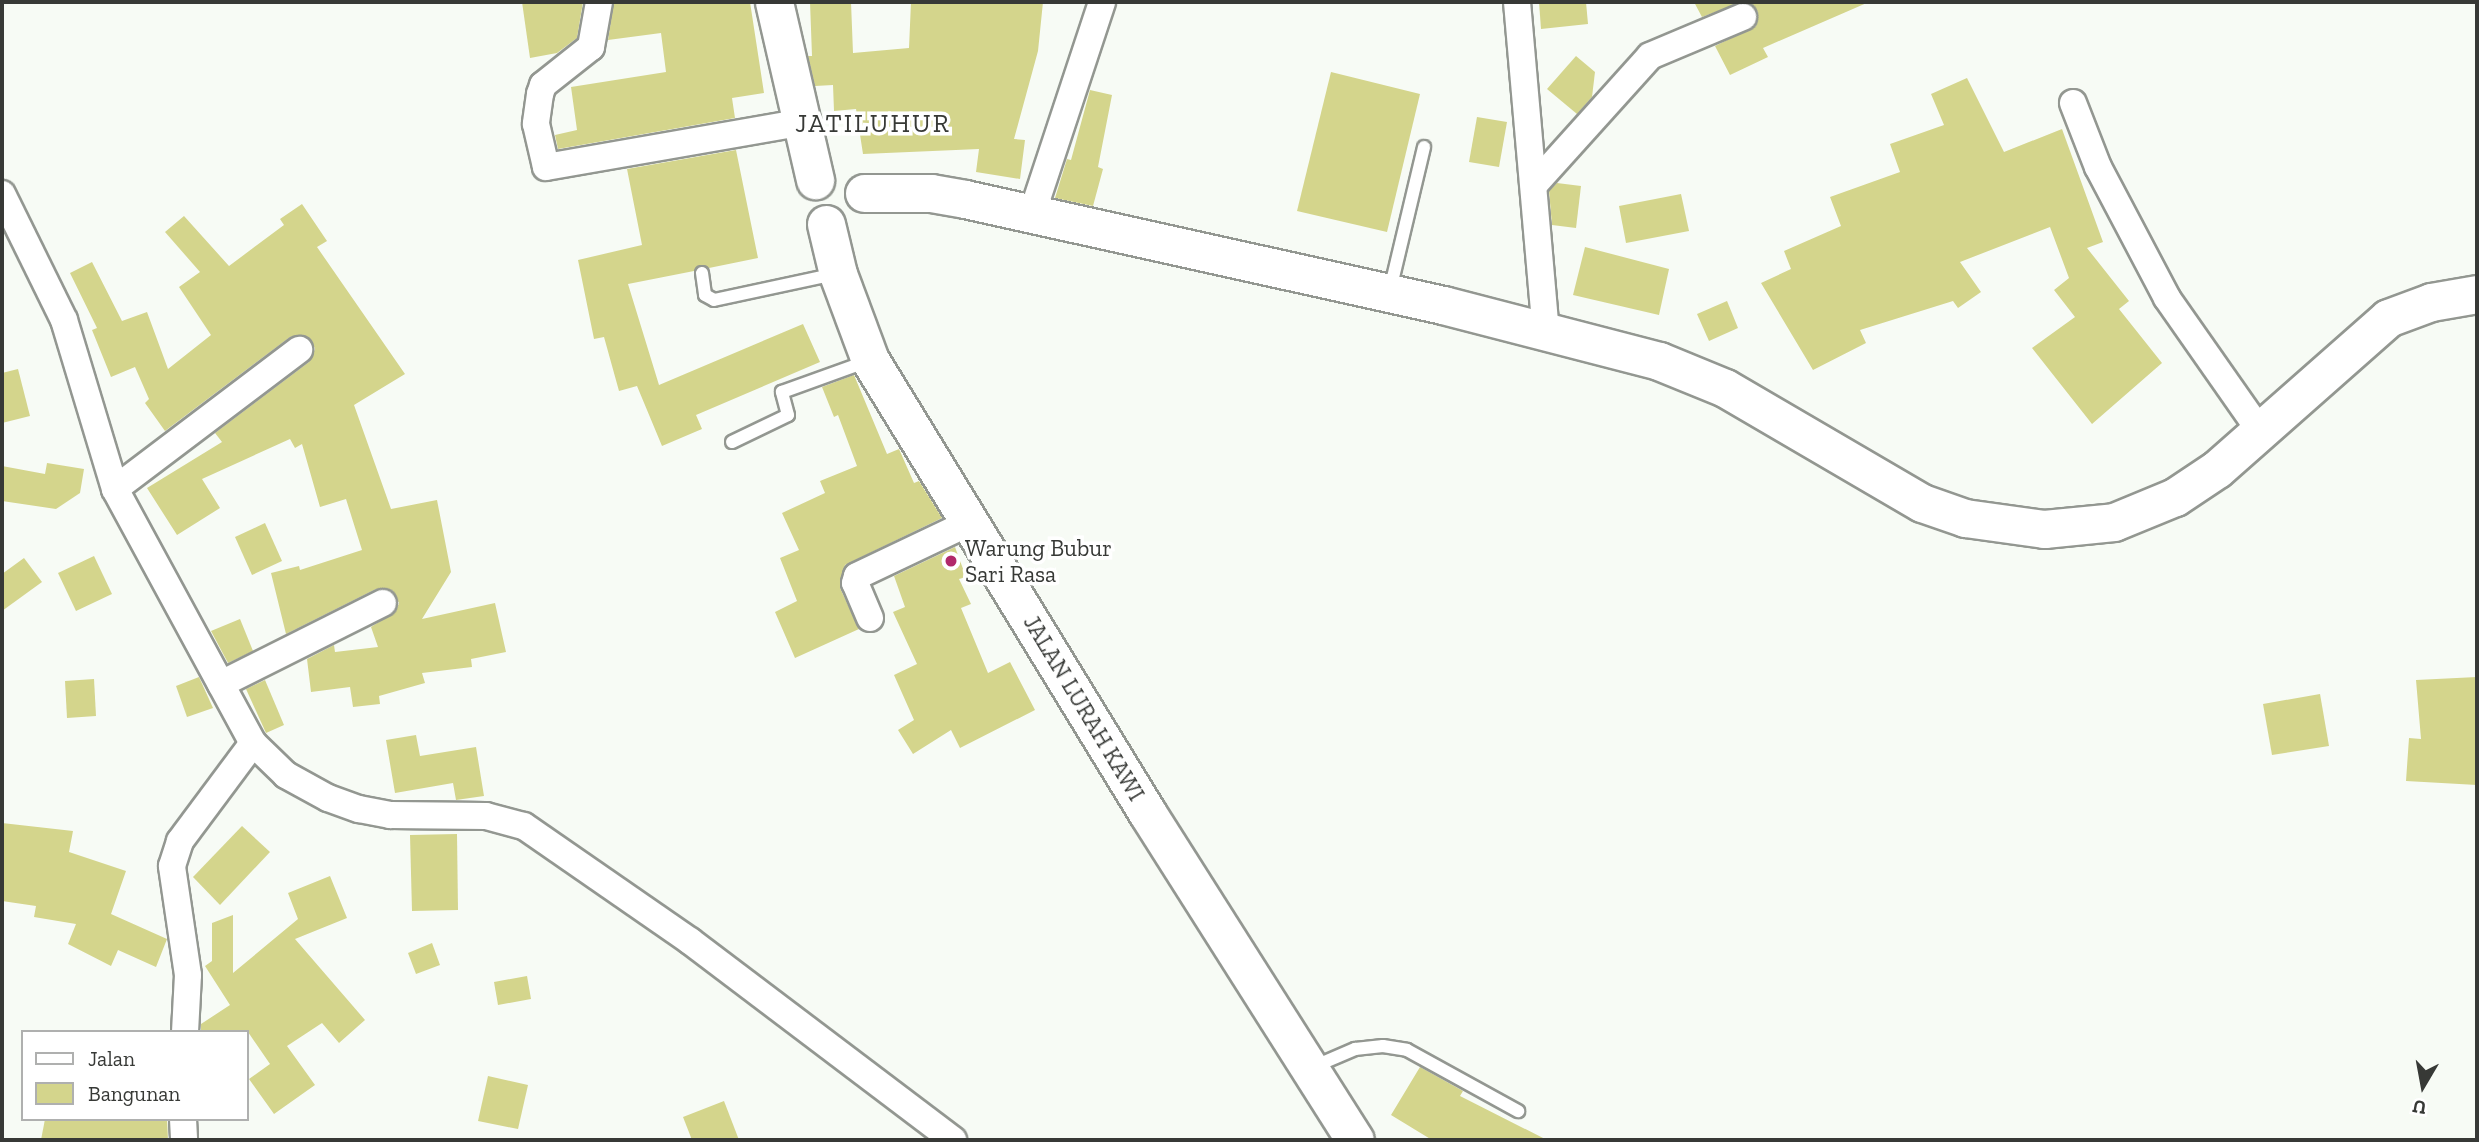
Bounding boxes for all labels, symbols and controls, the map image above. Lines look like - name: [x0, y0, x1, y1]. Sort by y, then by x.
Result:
- district label: JATILUHUR: [796, 108, 950, 140]
- place label: Warung Bubur Sari Rasa: [965, 534, 1112, 588]
- marker: Warung Bubur Sari Rasa: [943, 553, 959, 569]
- street label: JALAN LURAH KAWI: [1018, 610, 1150, 806]
- legend: [21, 1030, 248, 1121]
- text: Jalan: [88, 1046, 135, 1071]
- north arrow: [2388, 1051, 2458, 1121]
- text: Bangunan: [88, 1081, 180, 1106]
- text: U: [2411, 1095, 2428, 1120]

